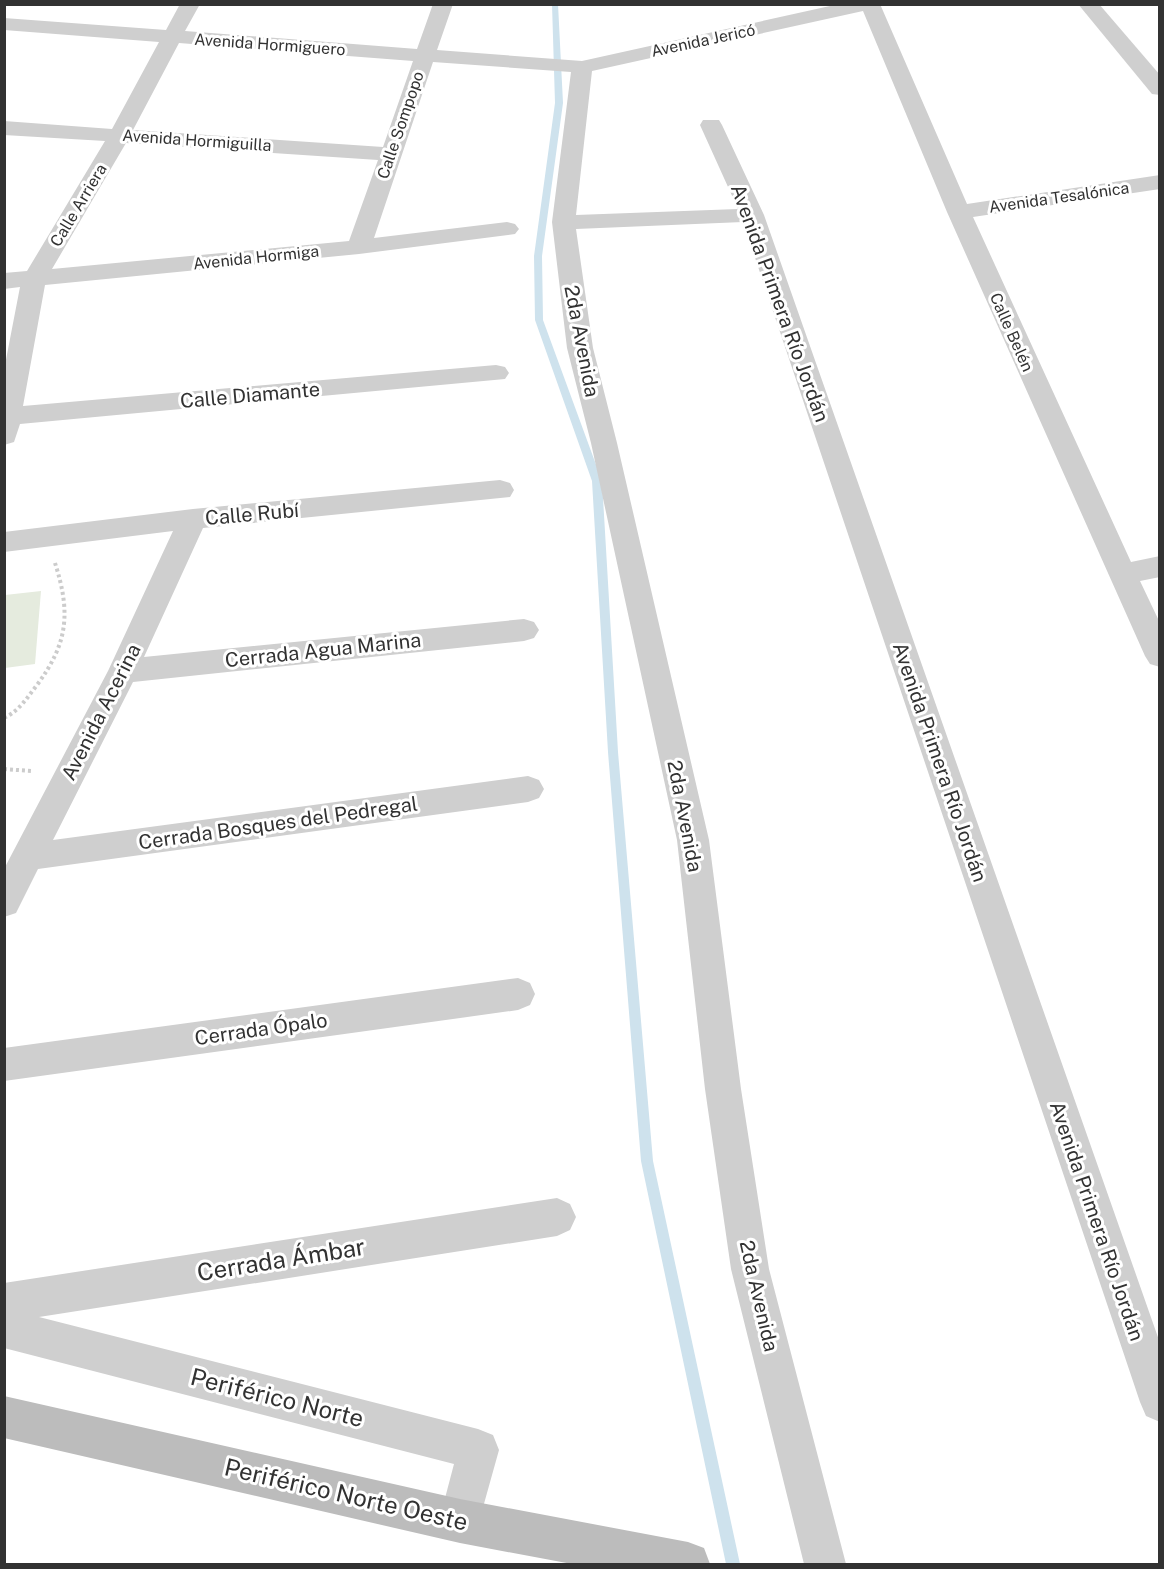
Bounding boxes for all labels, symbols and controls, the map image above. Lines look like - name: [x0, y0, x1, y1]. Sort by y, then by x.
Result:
- street label: Avenida Jericó: [649, 20, 757, 61]
- street label: Avenida Hormiguero: [194, 30, 346, 59]
- street label: Calle Sompopo: [373, 69, 428, 181]
- street label: Avenida Hormiguilla: [122, 126, 272, 155]
- street label: Calle Arriera: [46, 160, 111, 250]
- street label: Avenida Tesalónica: [988, 178, 1130, 217]
- street label: Avenida Primera Río Jordán: [726, 181, 834, 425]
- street label: Avenida Hormiga: [192, 241, 320, 274]
- street label: 2da Avenida: [559, 283, 605, 399]
- street label: Calle Belén: [986, 290, 1037, 375]
- street label: Calle Diamante: [179, 377, 321, 413]
- street label: Calle Rubí: [204, 498, 301, 530]
- street label: Cerrada Agua Marina: [224, 628, 422, 672]
- street label: Avenida Primera Río Jordán: [888, 639, 992, 885]
- street label: Avenida Acerina: [56, 640, 146, 784]
- street label: 2da Avenida: [662, 758, 708, 874]
- street label: Cerrada Bosques del Pedregal: [137, 792, 419, 854]
- street label: Cerrada Ópalo: [193, 1007, 329, 1050]
- street label: Avenida Primera Río Jordán: [1045, 1098, 1149, 1344]
- street label: Cerrada Ámbar: [195, 1232, 367, 1286]
- street label: 2da Avenida: [735, 1238, 783, 1354]
- street label: Periférico Norte: [188, 1362, 367, 1432]
- street label: Periférico Norte Oeste: [222, 1452, 471, 1536]

